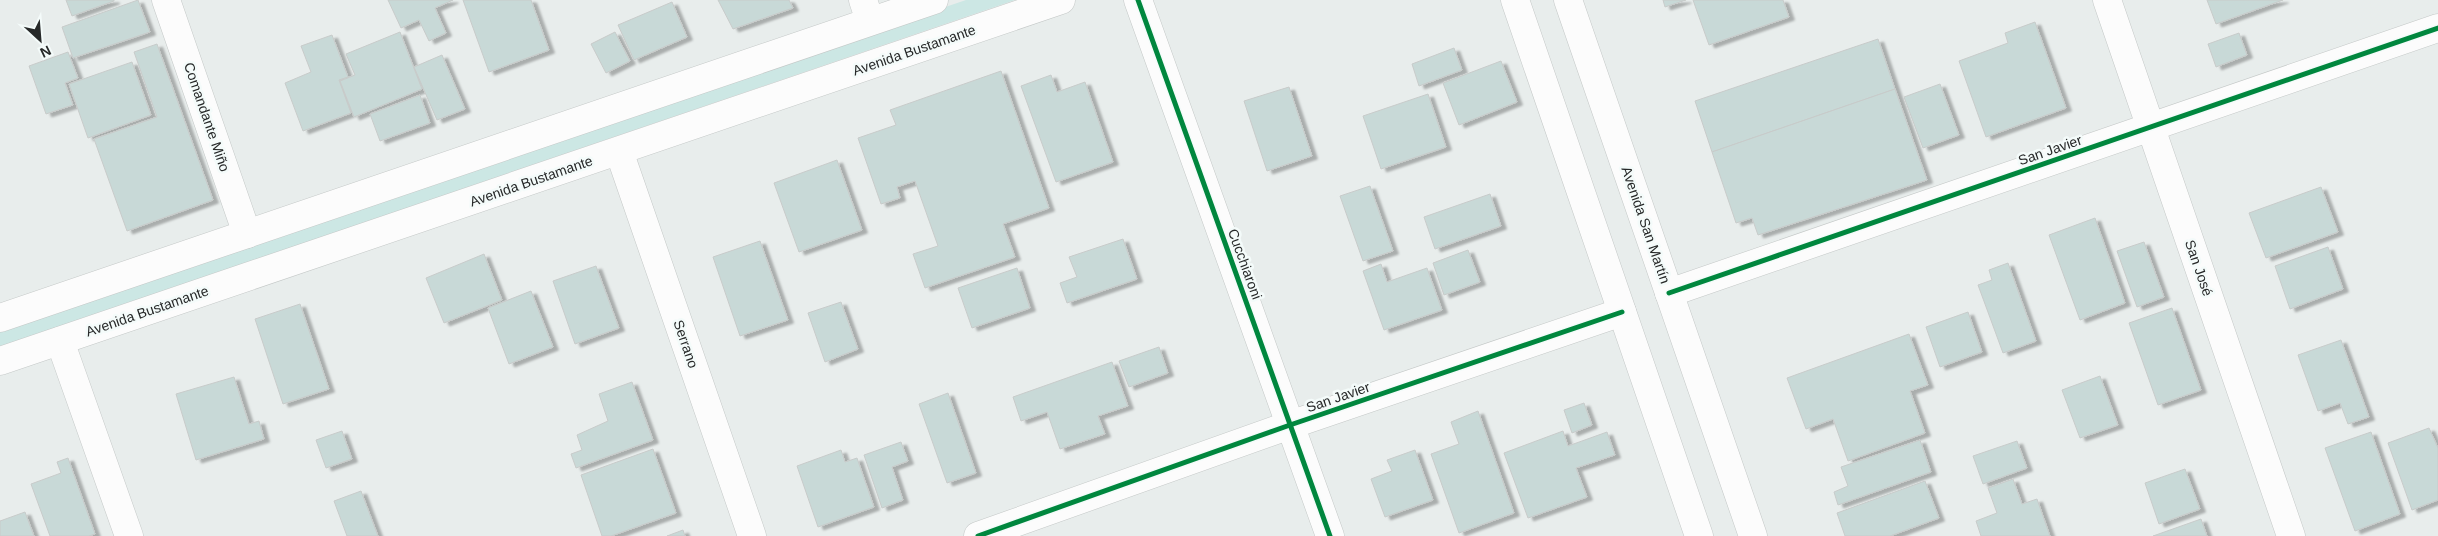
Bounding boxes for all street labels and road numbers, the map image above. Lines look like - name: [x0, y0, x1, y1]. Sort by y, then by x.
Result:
- street label: Avenida Bustamante: [850, 21, 978, 79]
- street label: Comandante Miño: [181, 60, 233, 174]
- street label: San Javier: [2016, 132, 2084, 168]
- street label: Avenida Bustamante: [467, 152, 595, 210]
- street label: Avenida San Martín: [1618, 164, 1674, 286]
- street label: Cucchiaroni: [1225, 227, 1265, 301]
- street label: San José: [2182, 238, 2216, 298]
- street label: Avenida Bustamante: [83, 282, 211, 340]
- street label: Serrano: [670, 318, 702, 370]
- street label: San Javier: [1304, 379, 1372, 415]

